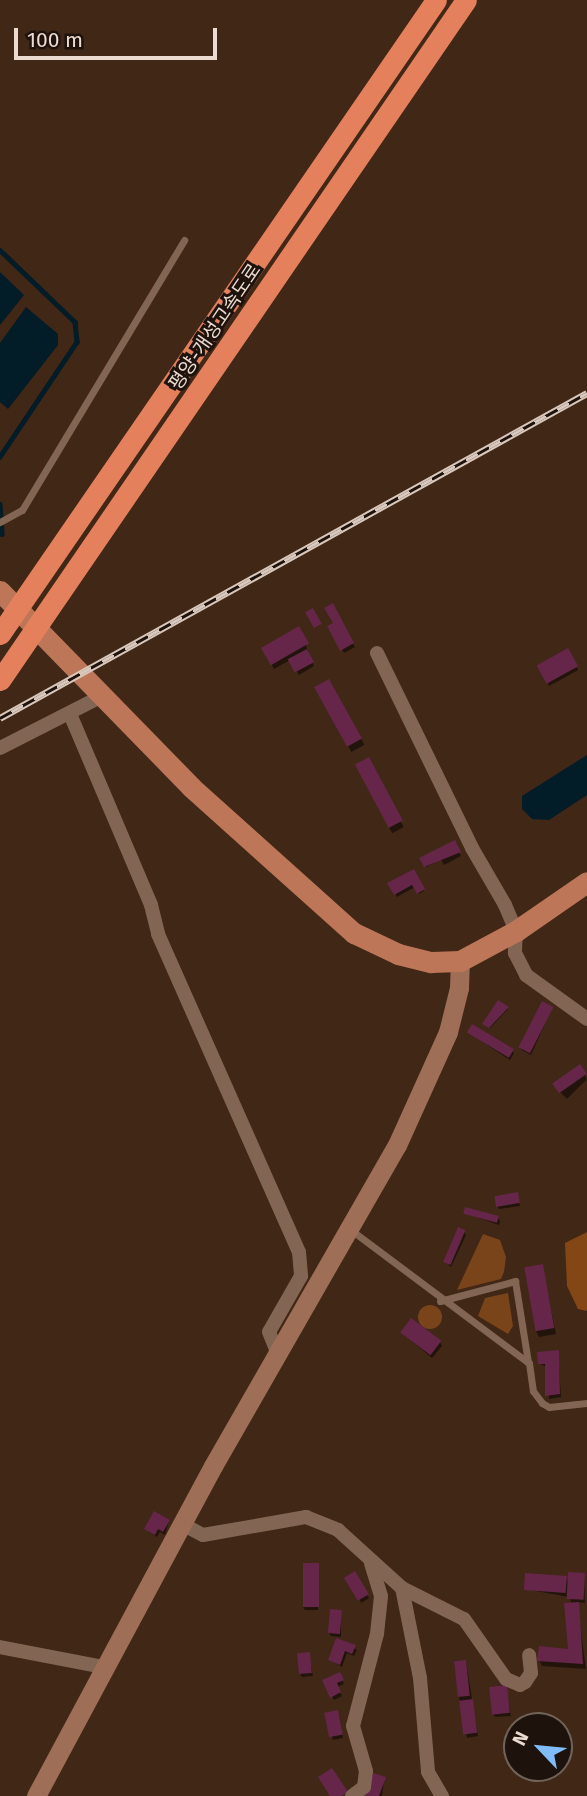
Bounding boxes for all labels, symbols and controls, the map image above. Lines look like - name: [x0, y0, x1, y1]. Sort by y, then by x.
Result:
- scale bar: [18, 14, 220, 58]
- text: 100 m: [27, 27, 83, 53]
- street label: 평양-개성고속도로: [164, 259, 266, 395]
- north arrow: [503, 1712, 573, 1782]
- text: N: [507, 1728, 534, 1749]

